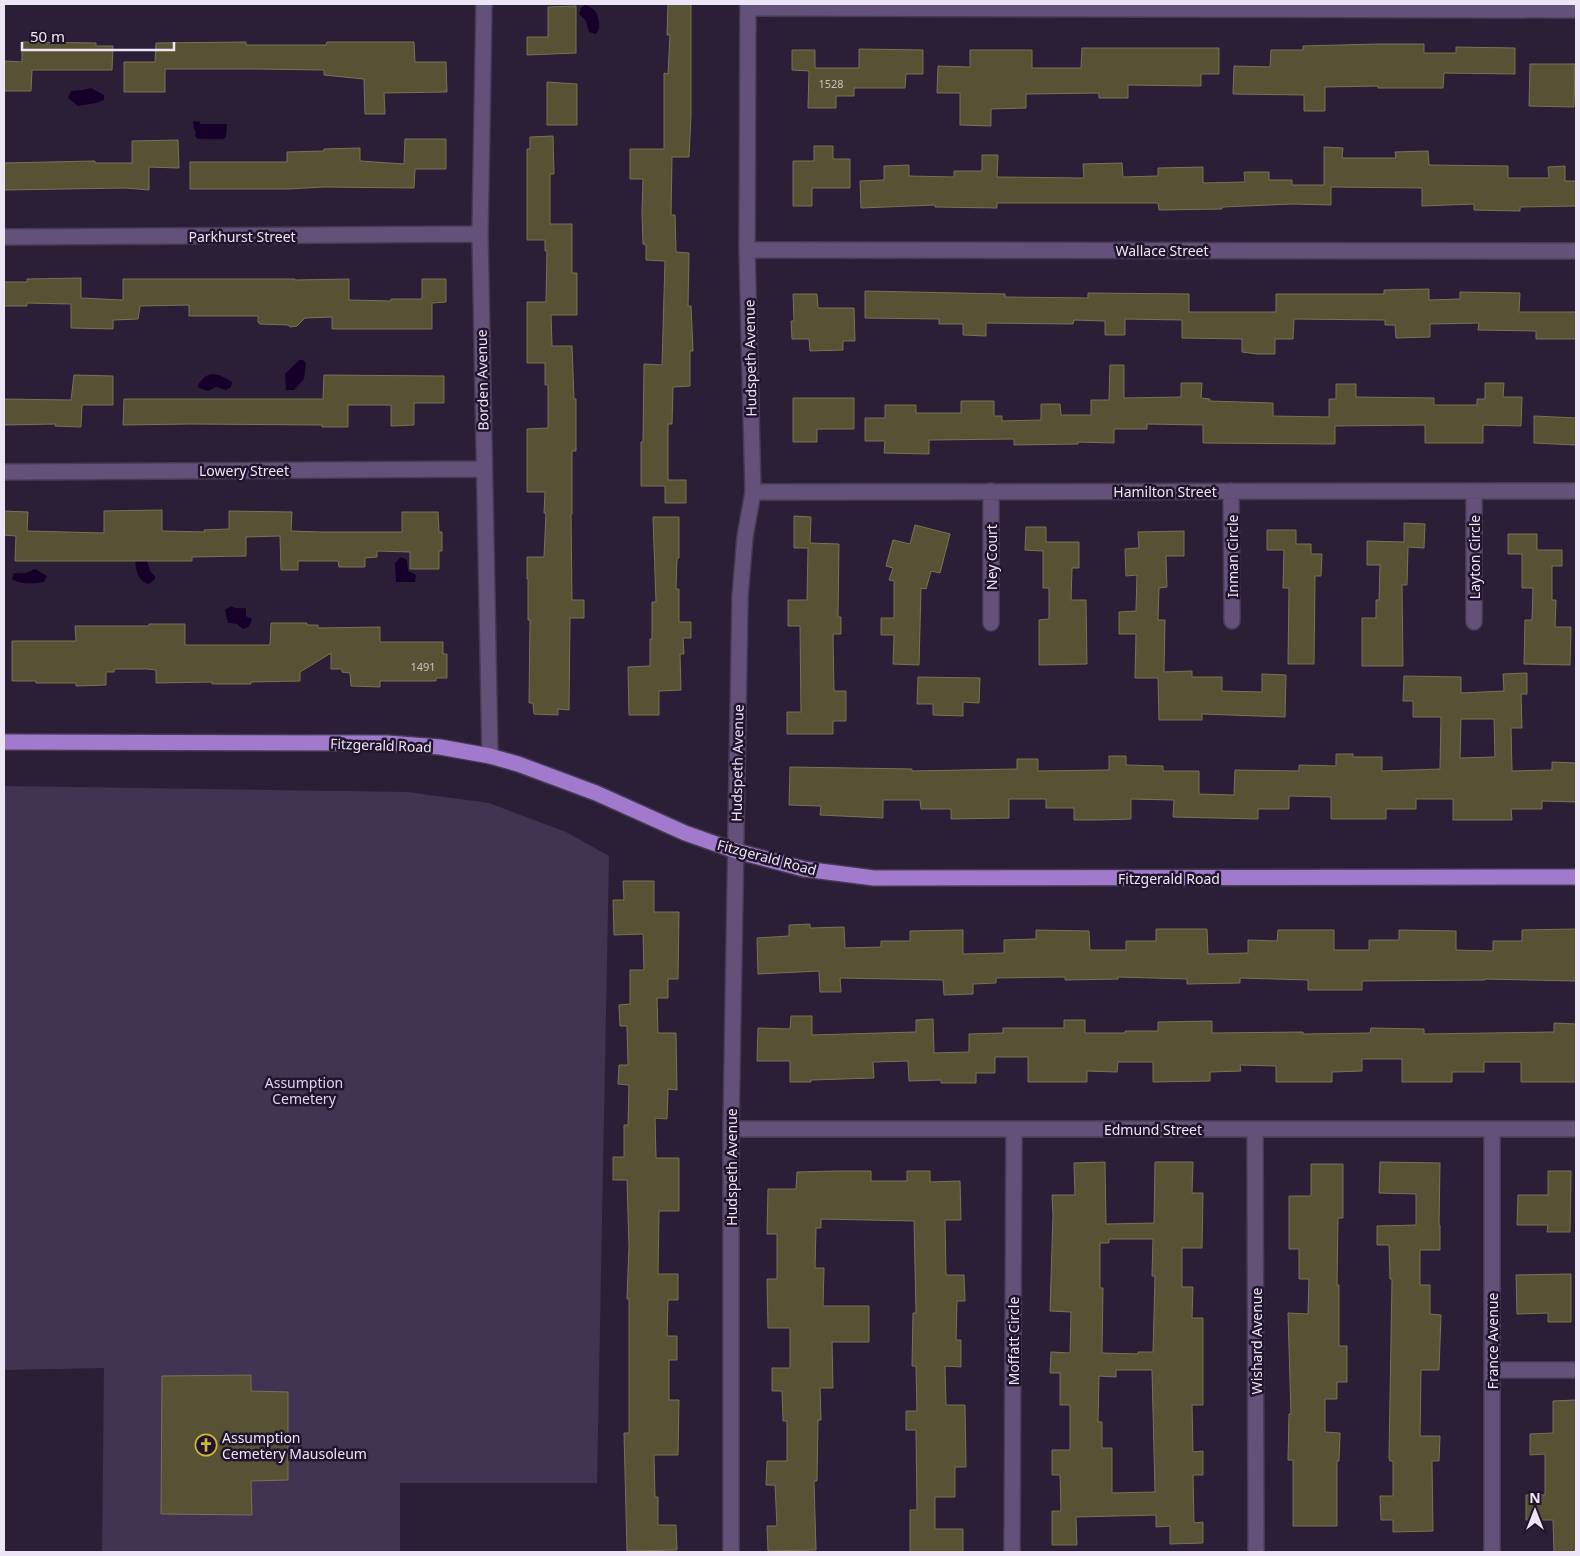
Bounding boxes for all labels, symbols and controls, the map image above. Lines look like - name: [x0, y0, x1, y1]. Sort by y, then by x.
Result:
- scale bar: [22, 20, 175, 52]
- text: 50 m: [30, 26, 65, 46]
- house number: 1528: [818, 76, 844, 91]
- street label: Parkhurst Street: [188, 227, 296, 246]
- street label: Wallace Street: [1115, 241, 1209, 260]
- street label: Hudspeth Avenue: [739, 299, 761, 417]
- street label: Borden Avenue: [472, 329, 492, 431]
- street label: Lowery Street: [199, 461, 289, 480]
- street label: Hamilton Street: [1113, 482, 1217, 501]
- street label: Inman Circle: [1223, 514, 1242, 597]
- street label: Layton Circle: [1465, 515, 1484, 599]
- street label: Ney Court: [982, 524, 1001, 590]
- house number: 1491: [410, 659, 436, 674]
- street label: Hudspeth Avenue: [726, 704, 748, 822]
- street label: Fitzgerald Road: [330, 734, 432, 756]
- street label: Fitzgerald Road: [715, 835, 819, 879]
- street label: Fitzgerald Road: [1118, 869, 1220, 888]
- park label: Assumption Cemetery: [265, 1073, 343, 1108]
- street label: Hudspeth Avenue: [722, 1108, 741, 1226]
- street label: Edmund Street: [1104, 1120, 1202, 1139]
- street label: Wishard Avenue: [1247, 1288, 1266, 1394]
- street label: France Avenue: [1483, 1293, 1502, 1389]
- street label: Moffatt Circle: [1004, 1297, 1023, 1385]
- place label: Assumption Cemetery Mausoleum: [222, 1428, 367, 1463]
- church icon: Assumption Cemetery Mausoleum: [194, 1433, 218, 1457]
- north arrow: [1510, 1486, 1560, 1536]
- text: N: [1529, 1488, 1541, 1507]

